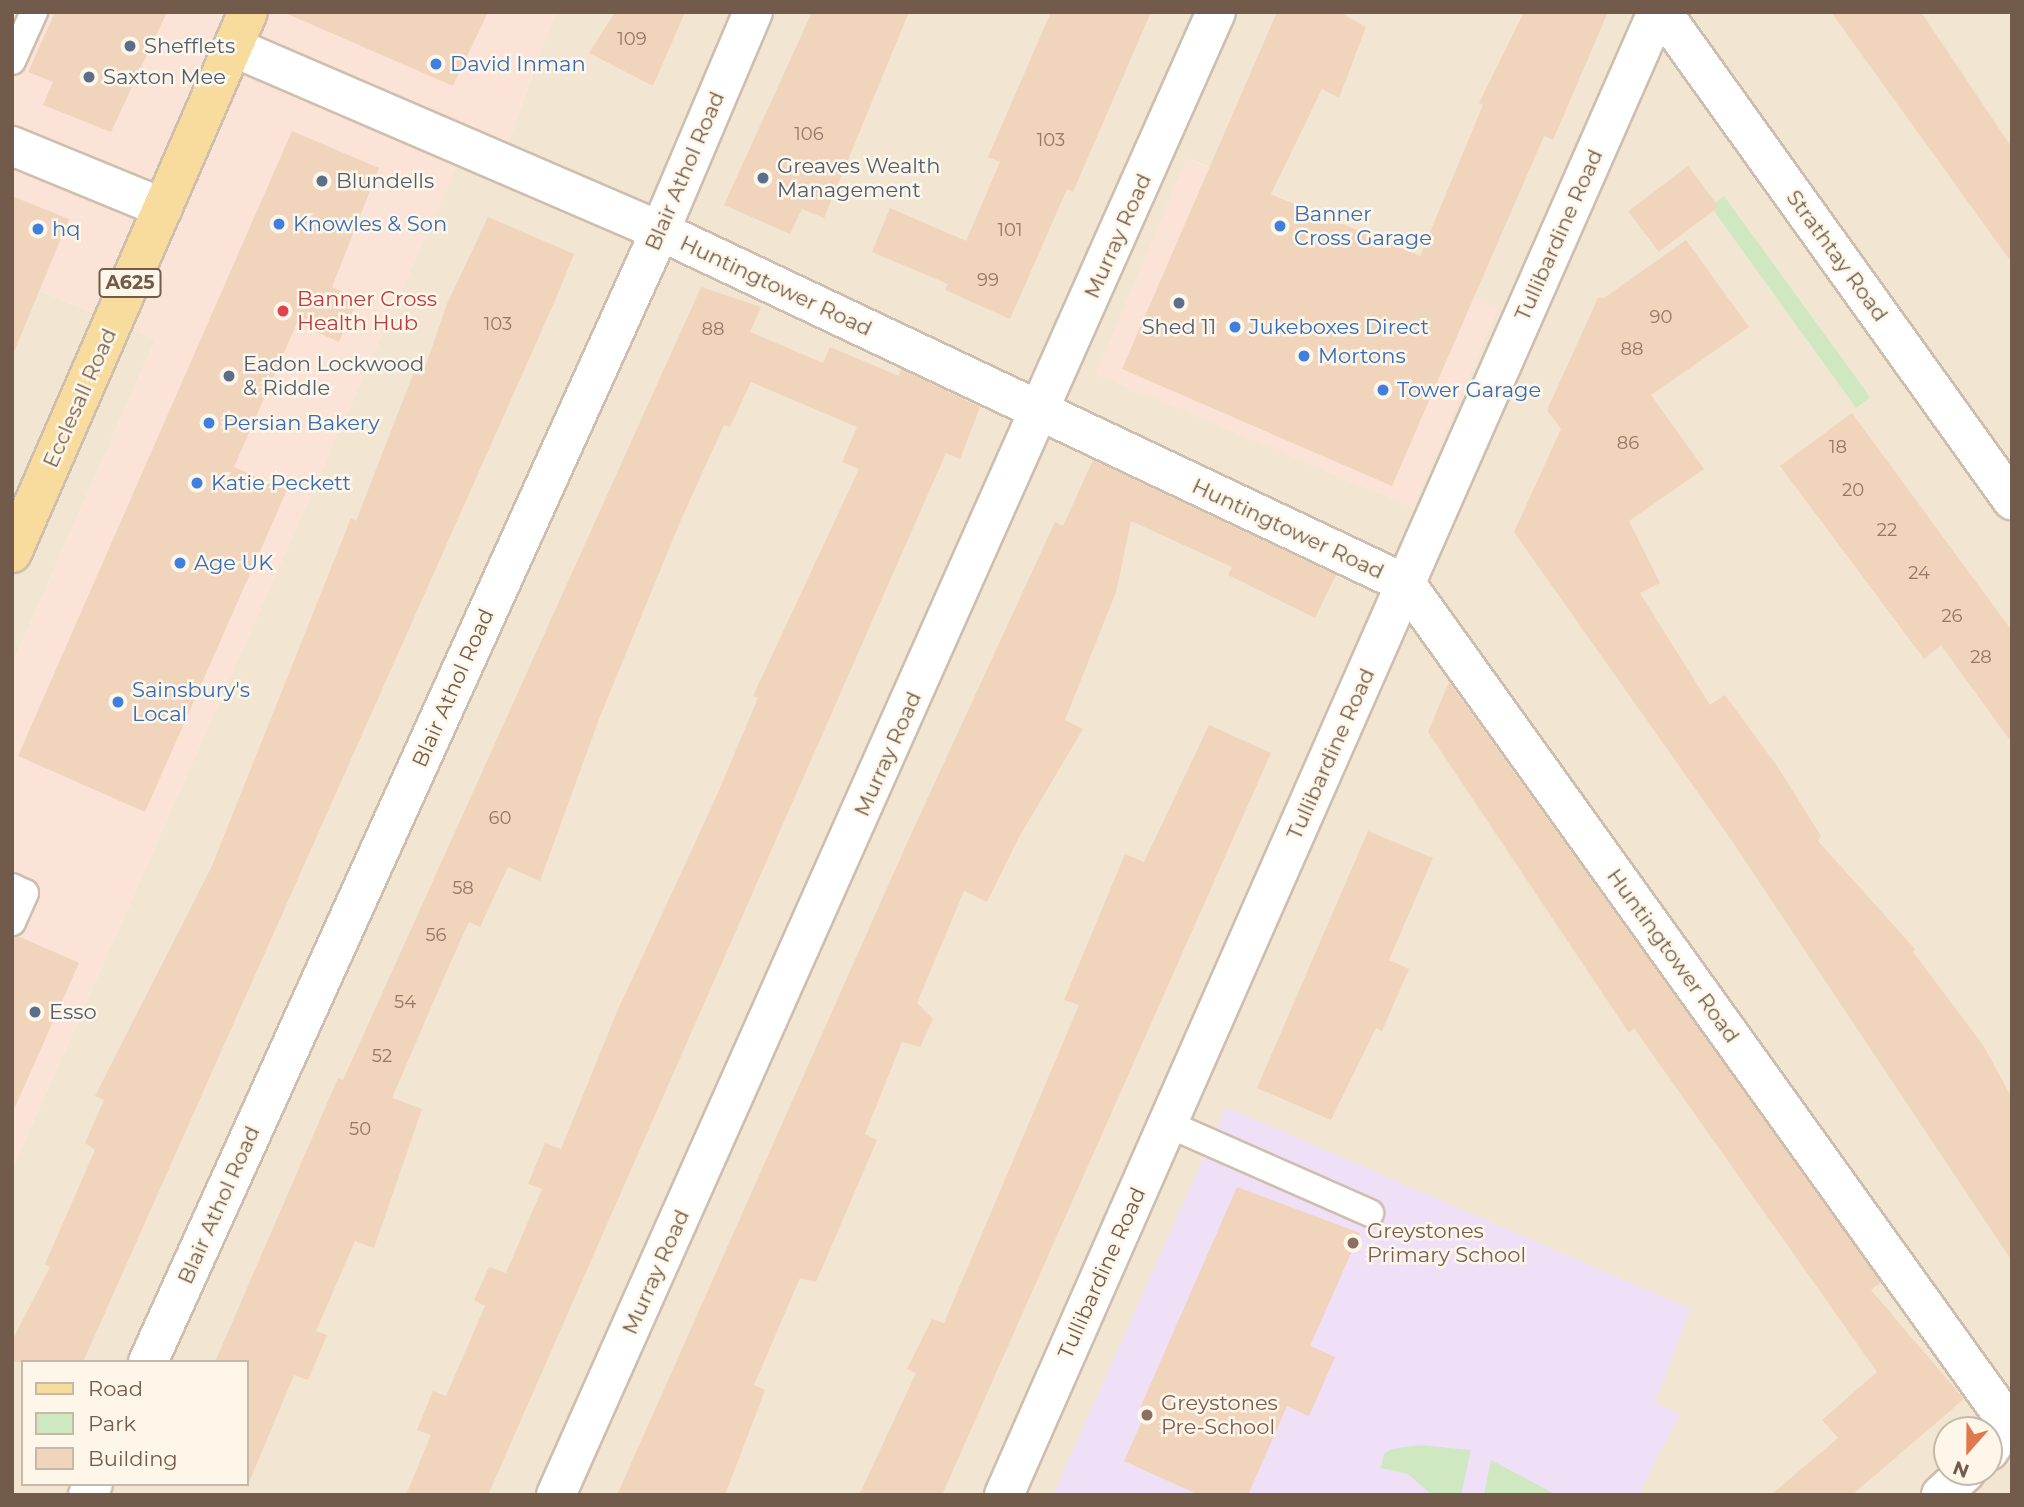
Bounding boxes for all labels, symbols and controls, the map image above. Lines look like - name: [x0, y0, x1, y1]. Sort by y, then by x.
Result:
- house number: 109: [617, 28, 647, 50]
- place label: Shefflets: [144, 33, 235, 59]
- marker: Shefflets: [122, 38, 138, 54]
- place label: David Inman: [450, 51, 586, 77]
- marker: David Inman: [428, 56, 444, 72]
- place label: Saxton Mee: [103, 64, 226, 90]
- marker: Saxton Mee: [81, 69, 97, 85]
- street label: Blair Athol Road: [640, 88, 730, 254]
- house number: 106: [794, 123, 824, 145]
- house number: 103: [1037, 129, 1065, 151]
- street label: Tullibardine Road: [1510, 146, 1608, 324]
- place label: Greaves Wealth Management: [777, 153, 941, 203]
- place label: Blundells: [336, 168, 434, 194]
- marker: Greaves Wealth Management: [755, 170, 771, 186]
- street label: Murray Road: [1079, 170, 1157, 302]
- marker: Blundells: [314, 173, 330, 189]
- street label: Strathtay Road: [1781, 185, 1893, 327]
- place label: Banner Cross Garage: [1294, 201, 1432, 251]
- place label: Knowles & Son: [293, 211, 447, 237]
- place label: hq: [52, 216, 80, 242]
- marker: Knowles & Son: [271, 216, 287, 232]
- marker: Banner Cross Garage: [1272, 218, 1288, 234]
- house number: 101: [998, 219, 1022, 241]
- marker: hq: [30, 221, 46, 237]
- street label: Huntingtower Road: [676, 230, 876, 342]
- road number: A625: [99, 268, 162, 298]
- house number: 99: [977, 269, 999, 291]
- place label: Banner Cross Health Hub: [297, 286, 437, 336]
- marker: Shed 11: [1171, 295, 1187, 311]
- marker: Banner Cross Health Hub: [275, 303, 291, 319]
- house number: 90: [1650, 306, 1672, 328]
- house number: 103: [484, 313, 512, 335]
- place label: Shed 11: [1142, 314, 1216, 340]
- place label: Jukeboxes Direct: [1249, 314, 1429, 340]
- house number: 88: [702, 318, 724, 340]
- marker: Jukeboxes Direct: [1227, 319, 1243, 335]
- street label: Ecclesall Road: [38, 324, 122, 472]
- house number: 88: [1621, 338, 1643, 360]
- place label: Mortons: [1318, 343, 1406, 369]
- marker: Mortons: [1296, 348, 1312, 364]
- place label: Eadon Lockwood & Riddle: [243, 351, 424, 401]
- marker: Eadon Lockwood & Riddle: [221, 368, 237, 384]
- place label: Tower Garage: [1397, 377, 1541, 403]
- marker: Tower Garage: [1375, 382, 1391, 398]
- place label: Persian Bakery: [223, 410, 380, 436]
- marker: Persian Bakery: [201, 415, 217, 431]
- house number: 86: [1617, 432, 1639, 454]
- house number: 18: [1829, 436, 1847, 458]
- place label: Katie Peckett: [211, 470, 351, 496]
- street label: Huntingtower Road: [1188, 473, 1388, 585]
- marker: Katie Peckett: [189, 475, 205, 491]
- house number: 20: [1842, 479, 1864, 501]
- house number: 22: [1877, 519, 1897, 541]
- place label: Age UK: [194, 550, 273, 576]
- marker: Age UK: [172, 555, 188, 571]
- house number: 24: [1908, 562, 1930, 584]
- street label: Blair Athol Road: [407, 605, 499, 771]
- house number: 26: [1941, 605, 1963, 627]
- house number: 28: [1970, 646, 1992, 668]
- street label: Tullibardine Road: [1282, 665, 1380, 843]
- place label: Sainsbury's Local: [132, 677, 250, 727]
- street label: Murray Road: [849, 688, 927, 820]
- marker: Sainsbury's Local: [110, 694, 126, 710]
- house number: 60: [489, 807, 511, 829]
- street label: Huntingtower Road: [1601, 864, 1745, 1048]
- house number: 58: [452, 877, 474, 899]
- house number: 56: [425, 924, 447, 946]
- house number: 54: [394, 991, 416, 1013]
- place label: Esso: [49, 999, 97, 1025]
- marker: Esso: [27, 1004, 43, 1020]
- house number: 52: [372, 1045, 392, 1067]
- house number: 50: [349, 1118, 371, 1140]
- street label: Blair Athol Road: [173, 1122, 265, 1288]
- street label: Tullibardine Road: [1053, 1184, 1151, 1362]
- street label: Murray Road: [617, 1206, 695, 1338]
- place label: Greystones Primary School: [1367, 1218, 1526, 1268]
- marker: Greystones Primary School: [1345, 1235, 1361, 1251]
- legend: [21, 1360, 248, 1486]
- text: Road: [88, 1376, 143, 1401]
- place label: Greystones Pre-School: [1161, 1390, 1278, 1440]
- marker: Greystones Pre-School: [1139, 1407, 1155, 1423]
- text: Park: [88, 1411, 136, 1436]
- north arrow: [1933, 1416, 2003, 1486]
- text: Building: [88, 1446, 178, 1471]
- text: N: [1950, 1456, 1972, 1483]

